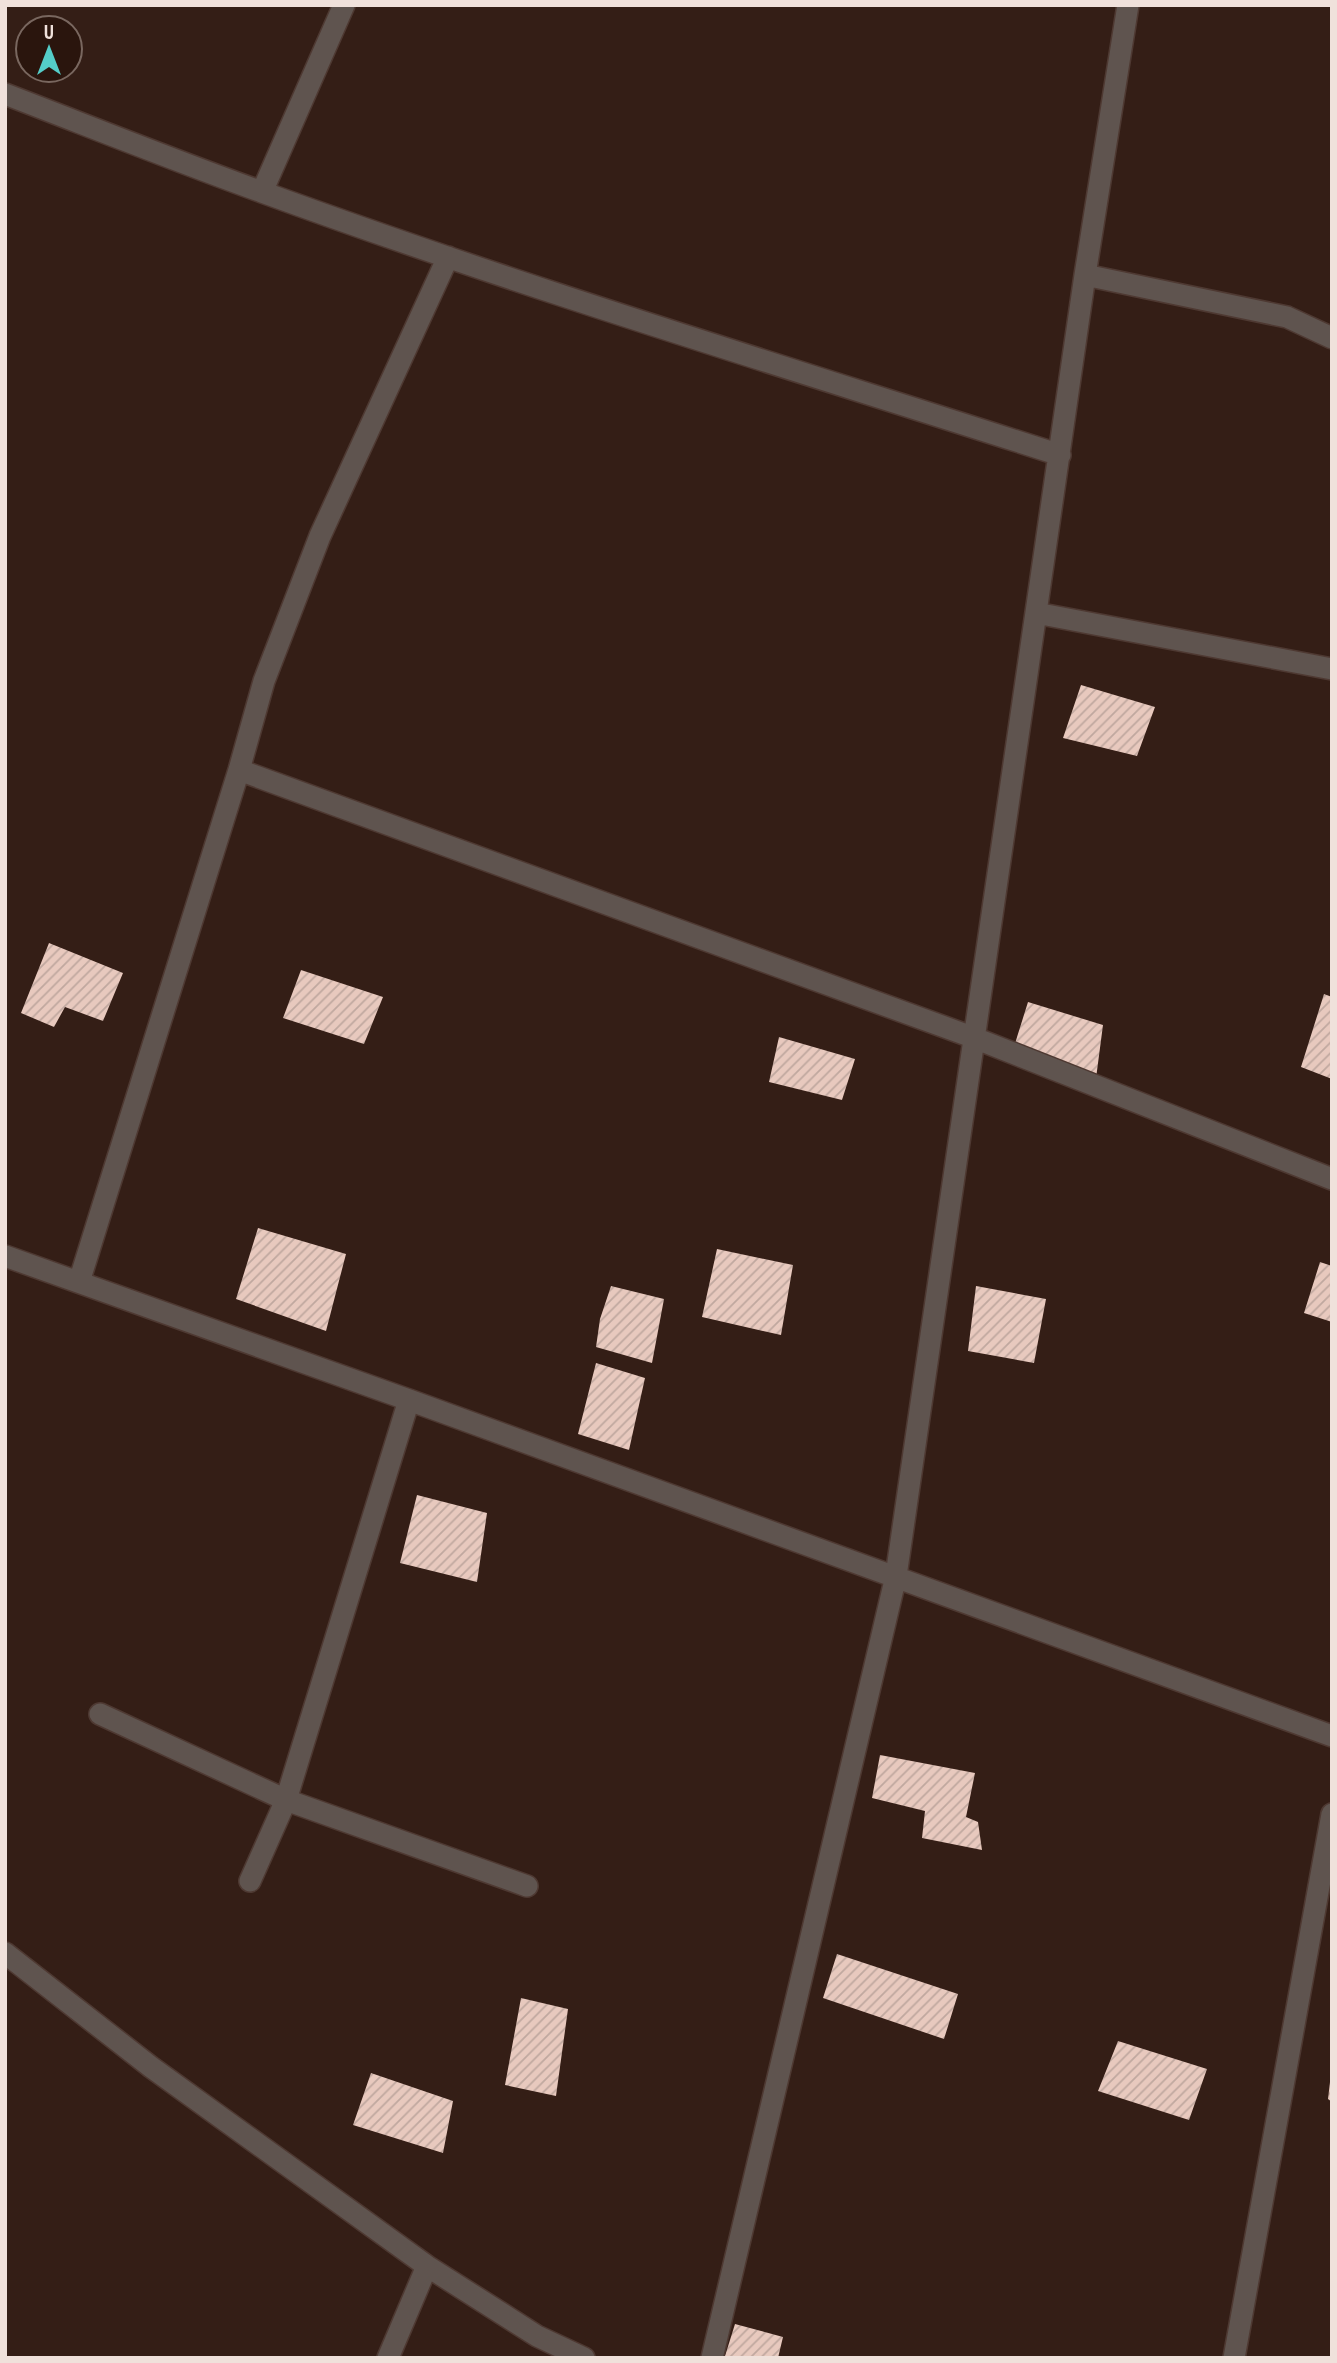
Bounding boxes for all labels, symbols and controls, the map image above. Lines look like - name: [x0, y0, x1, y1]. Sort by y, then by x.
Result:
- north arrow: [14, 14, 84, 84]
- text: U: [44, 20, 54, 44]

